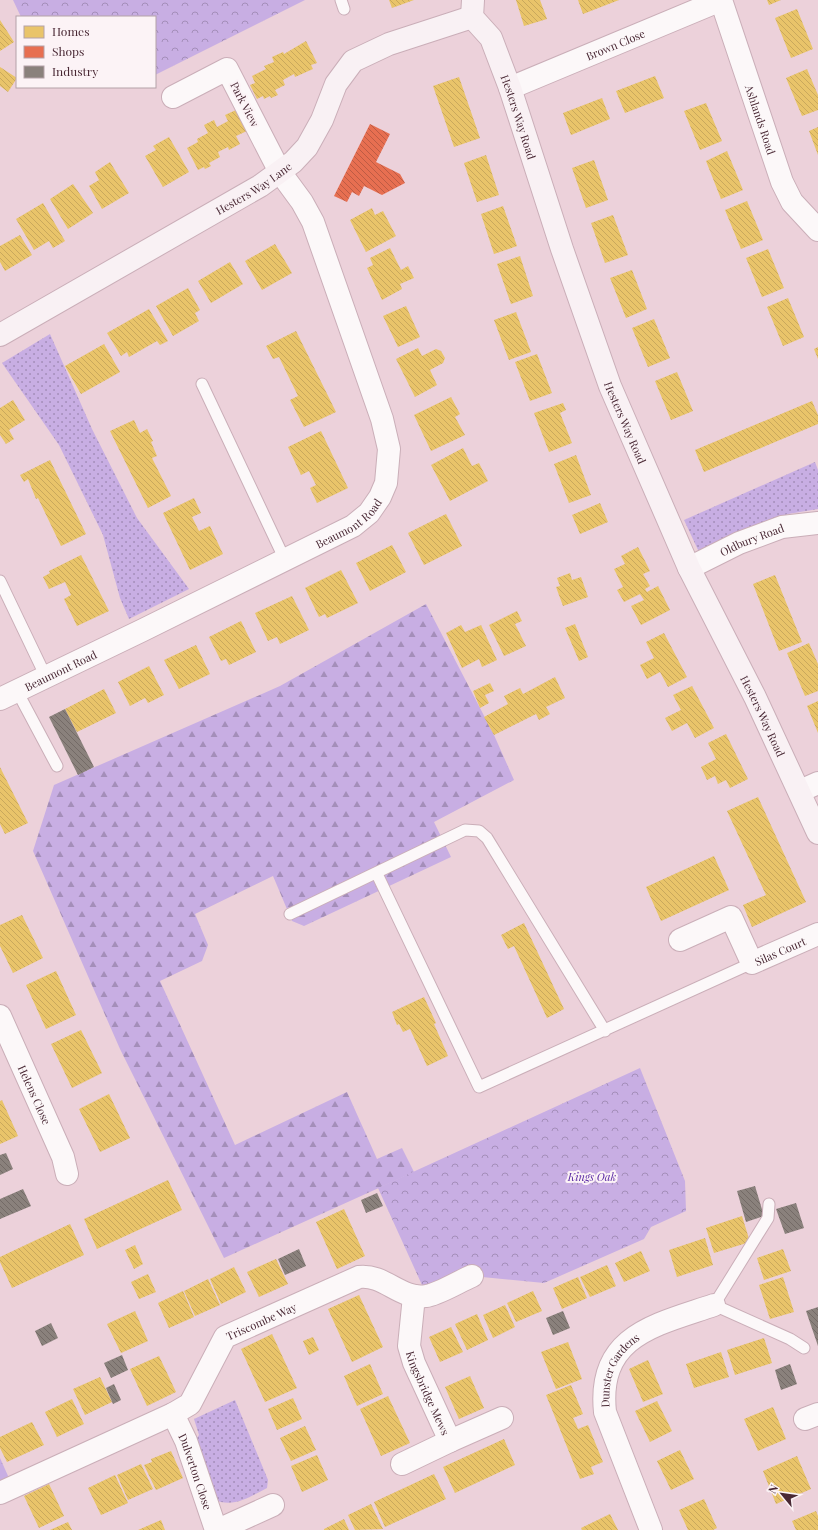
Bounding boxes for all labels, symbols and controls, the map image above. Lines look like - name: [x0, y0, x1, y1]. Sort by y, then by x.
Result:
- legend: [16, 16, 156, 88]
- text: Homes: [52, 23, 90, 39]
- street label: Brown Close: [584, 25, 647, 63]
- text: Shops: [52, 43, 84, 59]
- text: Industry: [52, 63, 98, 79]
- street label: Hesters Way Road: [498, 72, 540, 162]
- street label: Park View: [227, 79, 263, 130]
- street label: Ashlands Road: [742, 82, 780, 157]
- street label: Hesters Way Lane: [213, 158, 295, 218]
- street label: Hesters Way Road: [601, 379, 651, 467]
- street label: Beaumont Road: [313, 495, 385, 551]
- street label: Oldbury Road: [717, 519, 786, 559]
- street label: Beaumont Road: [22, 646, 99, 694]
- street label: Hesters Way Road: [738, 673, 789, 759]
- street label: Silas Court: [752, 933, 808, 969]
- street label: Helens Close: [15, 1062, 55, 1127]
- park label: Kings Oak: [567, 1169, 617, 1184]
- street label: Triscombe Way: [223, 1298, 299, 1343]
- street label: Dunster Gardens: [597, 1329, 642, 1408]
- street label: Kingsbridge Mews: [403, 1349, 454, 1437]
- street label: Dulverton Close: [176, 1431, 216, 1512]
- north arrow: [762, 1474, 802, 1514]
- text: N: [764, 1482, 781, 1496]

